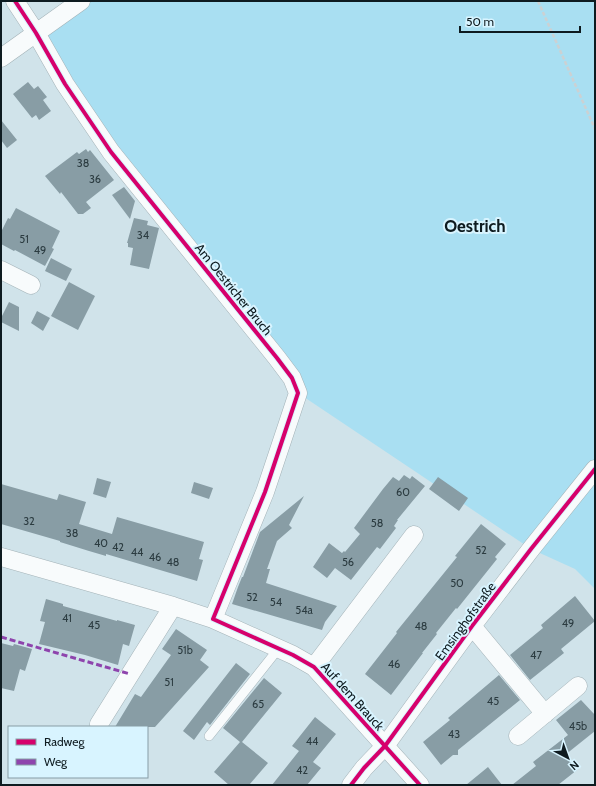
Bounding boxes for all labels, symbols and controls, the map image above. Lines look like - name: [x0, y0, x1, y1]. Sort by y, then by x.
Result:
- scale bar: [460, 8, 580, 34]
- text: 50 m: [466, 14, 494, 29]
- house number: 38: [77, 156, 89, 170]
- house number: 36: [89, 172, 101, 186]
- district label: Oestrich: [444, 216, 506, 236]
- house number: 34: [137, 228, 150, 242]
- house number: 51: [19, 232, 29, 246]
- street label: Am Oestricher Bruch: [192, 240, 276, 338]
- house number: 49: [34, 243, 46, 257]
- house number: 60: [396, 485, 410, 499]
- house number: 32: [23, 514, 35, 528]
- house number: 58: [371, 516, 383, 530]
- house number: 38: [66, 526, 78, 540]
- house number: 40: [94, 536, 108, 550]
- house number: 42: [112, 540, 124, 554]
- house number: 52: [475, 543, 487, 557]
- house number: 44: [131, 545, 144, 559]
- house number: 46: [149, 550, 161, 564]
- house number: 48: [166, 555, 180, 569]
- house number: 56: [342, 555, 354, 569]
- house number: 50: [450, 576, 464, 590]
- street label: Emsinghofstraße: [431, 578, 499, 663]
- house number: 52: [246, 590, 258, 604]
- house number: 54: [270, 595, 283, 609]
- house number: 54a: [295, 603, 314, 617]
- house number: 41: [62, 611, 72, 625]
- house number: 49: [562, 616, 574, 630]
- house number: 45: [88, 618, 100, 632]
- house number: 48: [414, 619, 428, 633]
- house number: 51b: [177, 643, 193, 657]
- house number: 47: [530, 648, 542, 662]
- house number: 46: [388, 657, 400, 671]
- street label: Auf dem Brauck: [318, 658, 388, 734]
- house number: 51: [164, 675, 174, 689]
- house number: 45: [487, 694, 499, 708]
- house number: 65: [252, 697, 264, 711]
- house number: 45b: [569, 719, 587, 733]
- legend: [8, 726, 148, 778]
- house number: 43: [448, 727, 460, 741]
- text: Radweg: [44, 734, 85, 749]
- house number: 44: [306, 734, 319, 748]
- north arrow: [548, 738, 588, 778]
- text: Weg: [44, 754, 68, 769]
- text: N: [567, 758, 582, 773]
- house number: 42: [296, 763, 308, 777]

